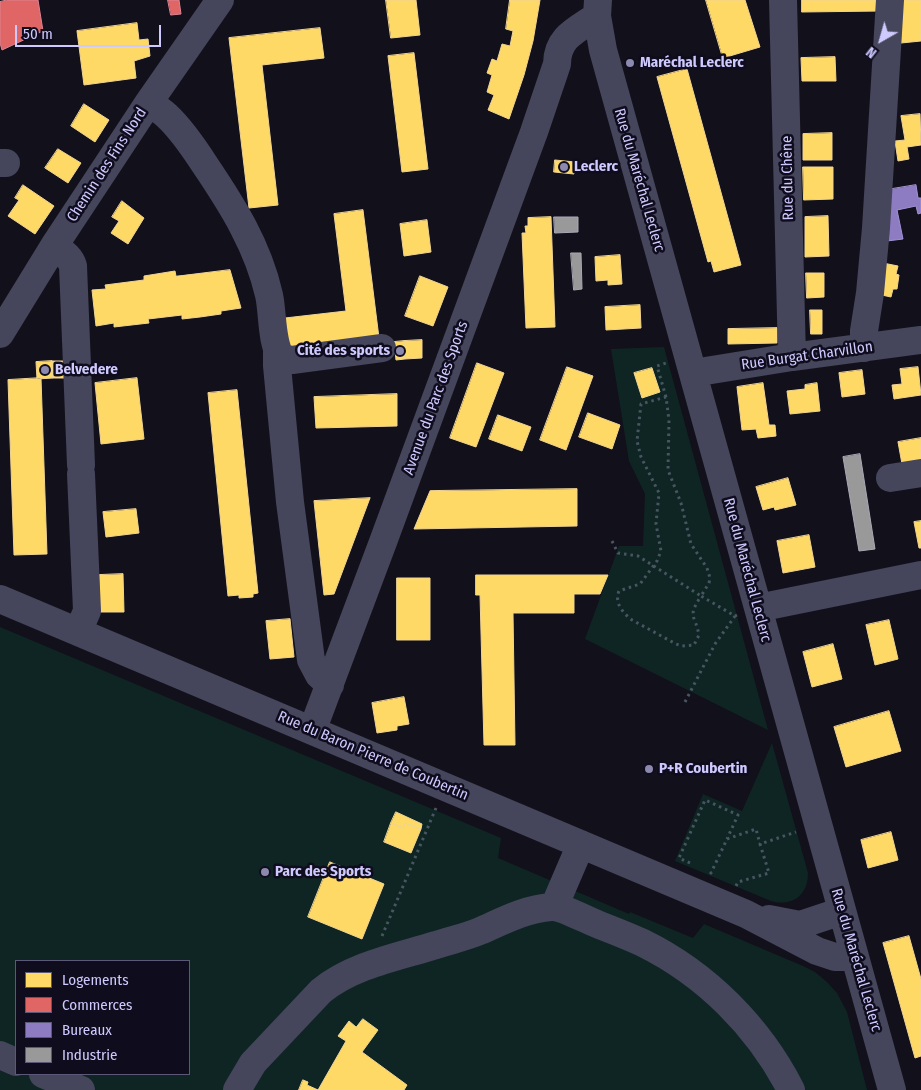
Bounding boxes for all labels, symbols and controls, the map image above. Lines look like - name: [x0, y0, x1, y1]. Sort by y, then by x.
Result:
- scale bar: [18, 15, 164, 47]
- north arrow: [856, 15, 906, 65]
- text: 50 m: [23, 25, 53, 43]
- text: N: [863, 43, 880, 61]
- place label: Maréchal Leclerc: [640, 54, 744, 72]
- marker: Maréchal Leclerc: [624, 57, 636, 69]
- street label: Chemin des Fins Nord: [63, 105, 151, 225]
- street label: Rue du Maréchal Leclerc: [610, 106, 668, 254]
- street label: Rue du Chêne: [778, 136, 798, 220]
- place label: Leclerc: [574, 158, 618, 176]
- marker: Leclerc: [558, 161, 570, 173]
- street label: Avenue du Parc des Sports: [400, 319, 472, 477]
- street label: Rue Burgat Charvillon: [740, 338, 874, 374]
- place label: Cité des sports: [297, 342, 390, 360]
- marker: Cité des sports: [394, 345, 406, 357]
- place label: Belvedere: [55, 361, 118, 379]
- marker: Belvedere: [39, 364, 51, 376]
- street label: Rue du Maréchal Leclerc: [719, 496, 775, 644]
- street label: Rue du Baron Pierre de Coubertin: [275, 708, 471, 804]
- place label: P+R Coubertin: [659, 760, 747, 778]
- marker: P+R Coubertin: [643, 763, 655, 775]
- place label: Parc des Sports: [275, 863, 371, 881]
- marker: Parc des Sports: [259, 866, 271, 878]
- street label: Rue du Maréchal Leclerc: [827, 886, 885, 1034]
- legend: [15, 960, 190, 1075]
- text: Logements: [62, 971, 129, 989]
- text: Commerces: [62, 996, 132, 1014]
- text: Bureaux: [62, 1021, 112, 1039]
- text: Industrie: [62, 1046, 117, 1064]

